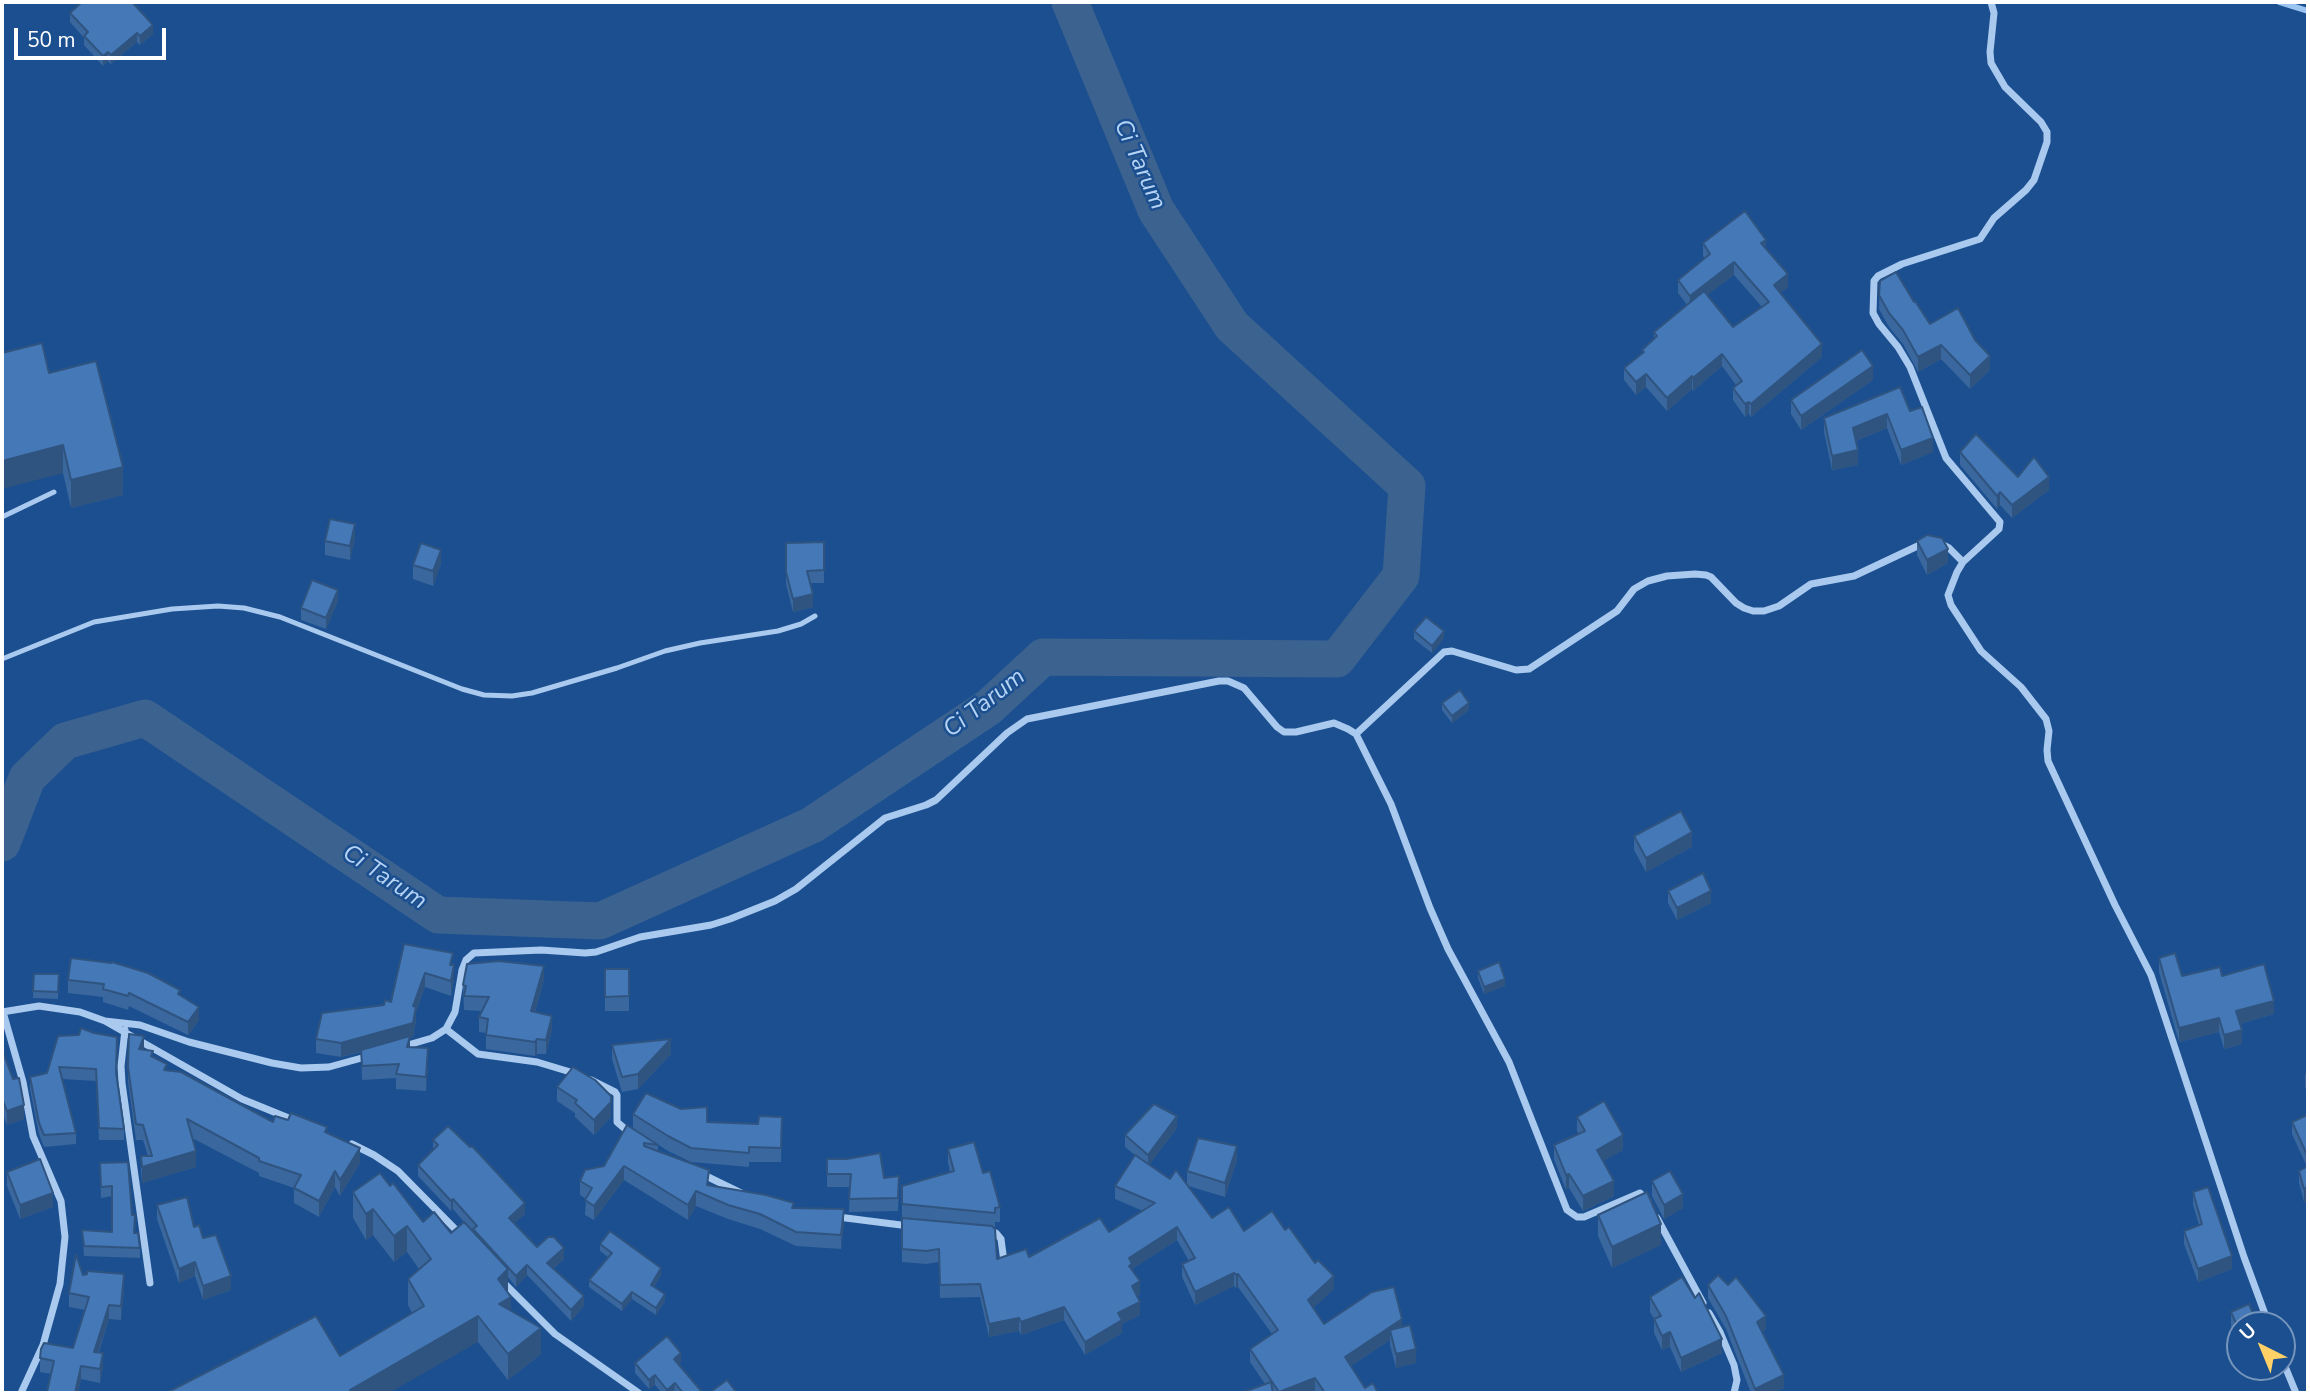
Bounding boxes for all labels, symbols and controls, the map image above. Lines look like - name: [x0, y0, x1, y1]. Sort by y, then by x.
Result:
- scale bar: [18, 14, 170, 58]
- text: 50 m: [27, 26, 76, 54]
- water label: Ci Tarum: [1106, 115, 1172, 215]
- water label: Ci Tarum: [938, 663, 1032, 745]
- water label: Ci Tarum: [336, 839, 432, 917]
- north arrow: [2226, 1311, 2296, 1381]
- text: U: [2234, 1318, 2262, 1346]

